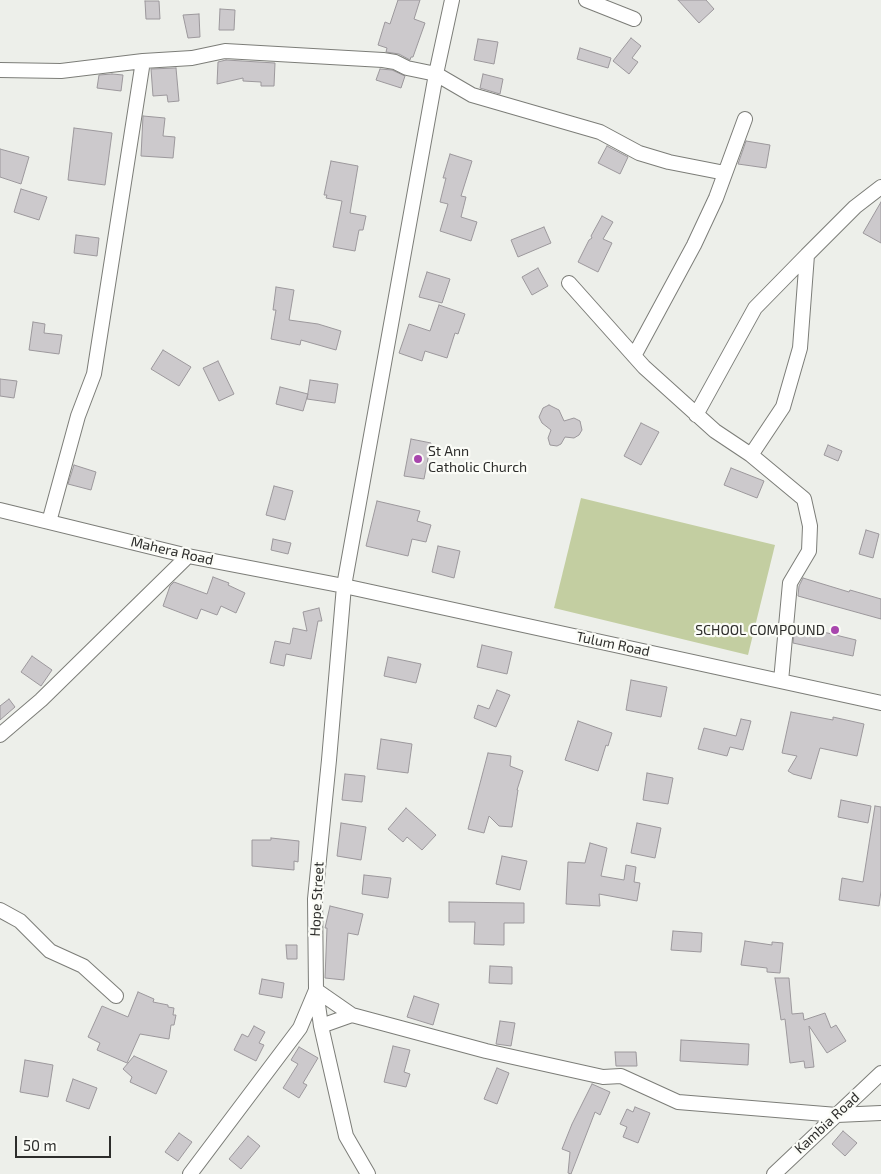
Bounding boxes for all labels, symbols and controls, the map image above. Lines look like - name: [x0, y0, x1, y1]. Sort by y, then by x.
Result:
- place label: St Ann Catholic Church: [428, 443, 527, 476]
- marker: St Ann Catholic Church: [412, 453, 424, 465]
- street label: Mahera Road: [129, 533, 215, 569]
- place label: SCHOOL COMPOUND: [695, 622, 825, 638]
- marker: SCHOOL COMPOUND: [829, 624, 841, 636]
- street label: Tulum Road: [575, 628, 651, 660]
- street label: Hope Street: [307, 861, 327, 937]
- street label: Kambia Road: [791, 1089, 863, 1157]
- scale bar: [18, 1126, 114, 1158]
- text: 50 m: [23, 1136, 57, 1154]

